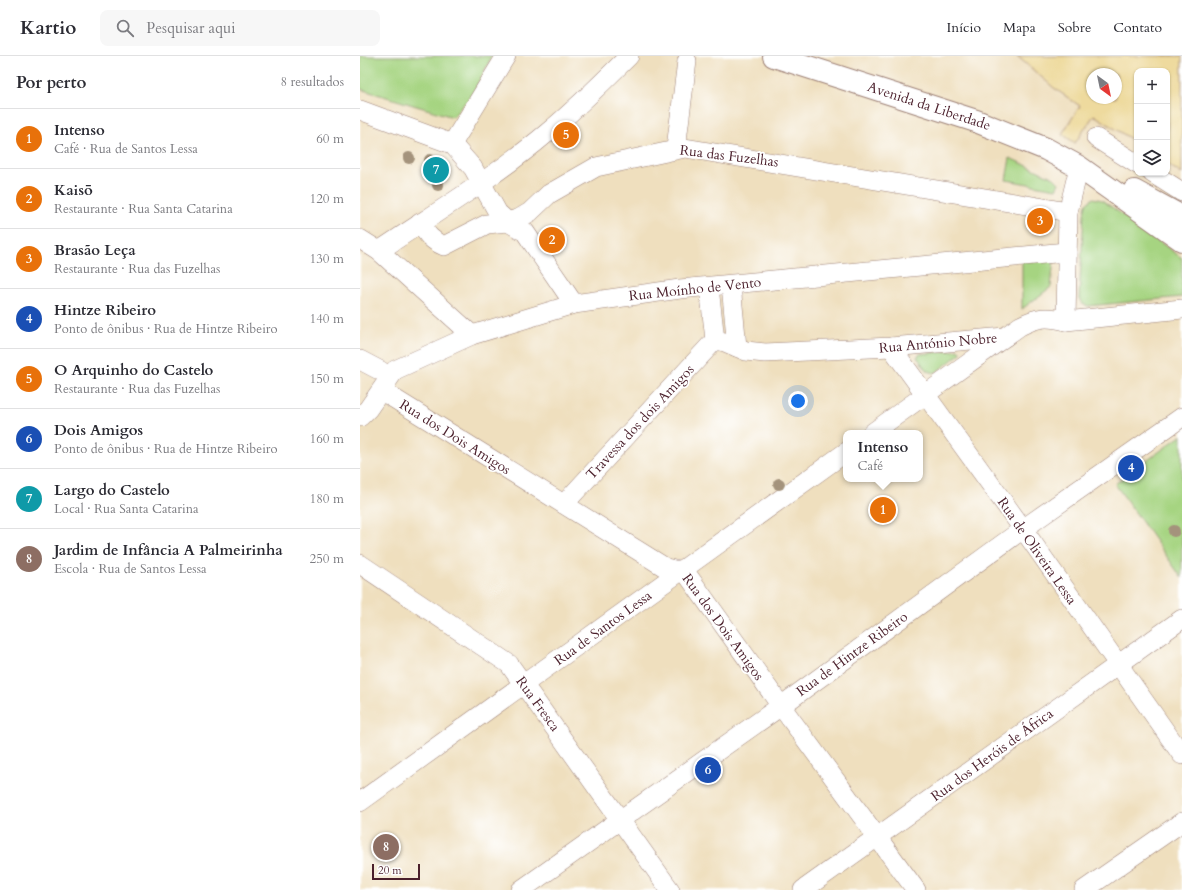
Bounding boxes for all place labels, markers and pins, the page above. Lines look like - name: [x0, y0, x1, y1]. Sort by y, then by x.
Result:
- pin: 5: [553, 120, 579, 150]
- pin: 7: [423, 155, 449, 185]
- pin: 3: [1027, 206, 1053, 236]
- pin: 2: [539, 225, 565, 255]
- pin: 4: [1118, 453, 1144, 483]
- pin: 1: [870, 495, 896, 525]
- pin: 6: [695, 755, 721, 785]
- pin: 8: [373, 832, 399, 862]

